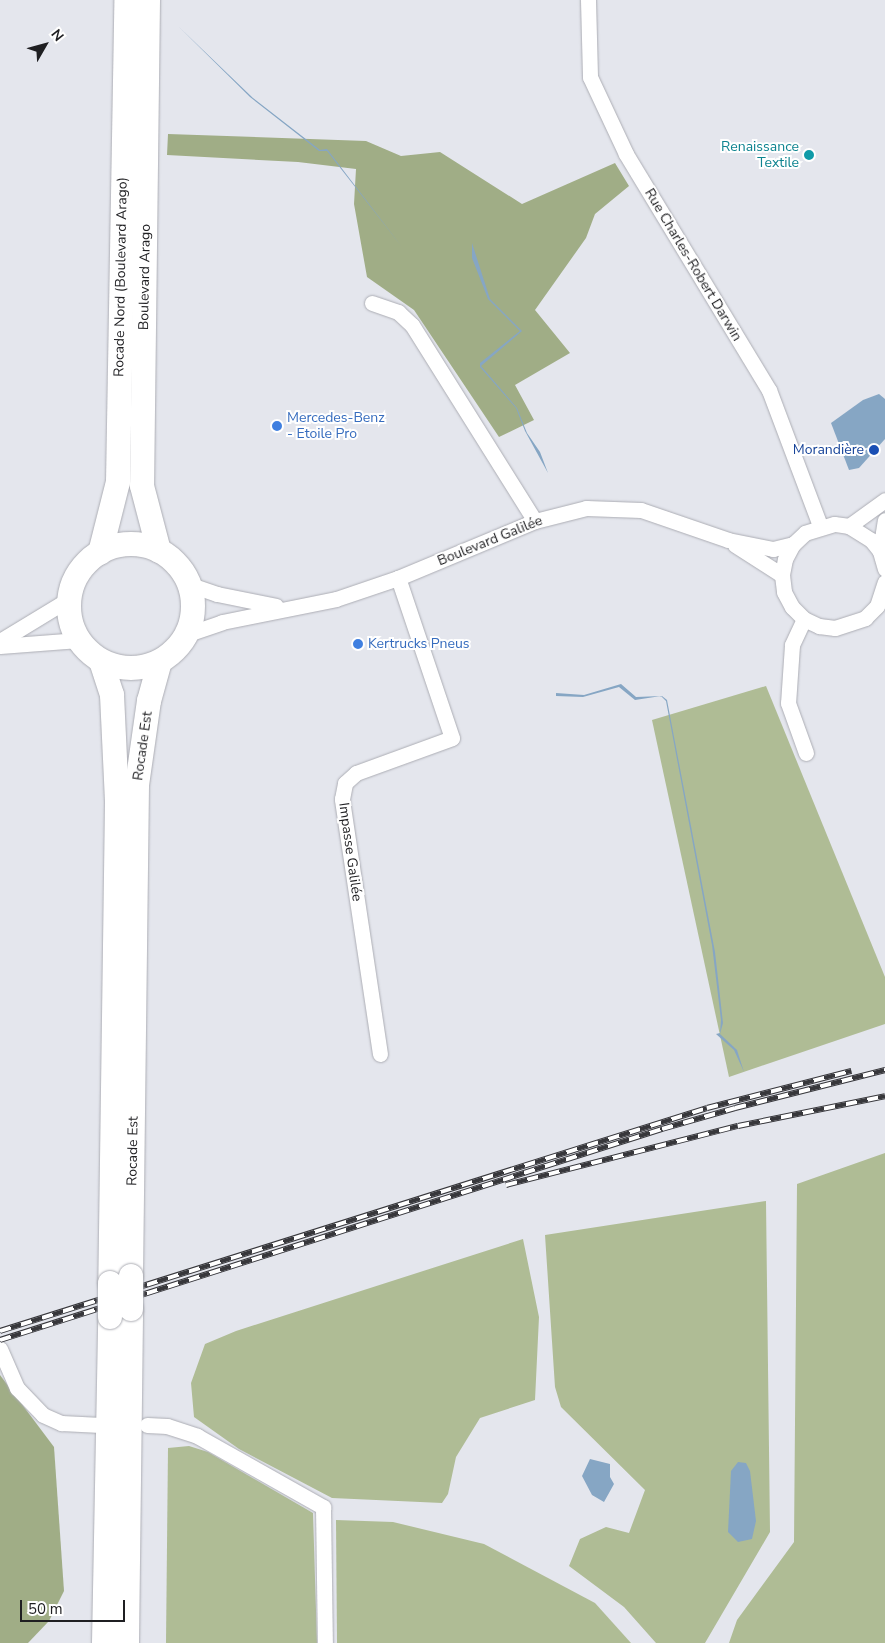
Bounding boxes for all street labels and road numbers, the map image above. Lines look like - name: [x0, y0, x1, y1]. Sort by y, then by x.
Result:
- street label: Rocade Nord (Boulevard Arago): [111, 177, 131, 377]
- street label: Rue Charles-Robert Darwin: [641, 186, 745, 344]
- street label: Boulevard Arago: [136, 224, 154, 330]
- street label: Boulevard Galilée: [435, 512, 545, 570]
- street label: Rocade Est: [130, 710, 156, 782]
- street label: Impasse Galilée: [335, 802, 365, 902]
- street label: Rocade Est: [124, 1116, 142, 1186]

